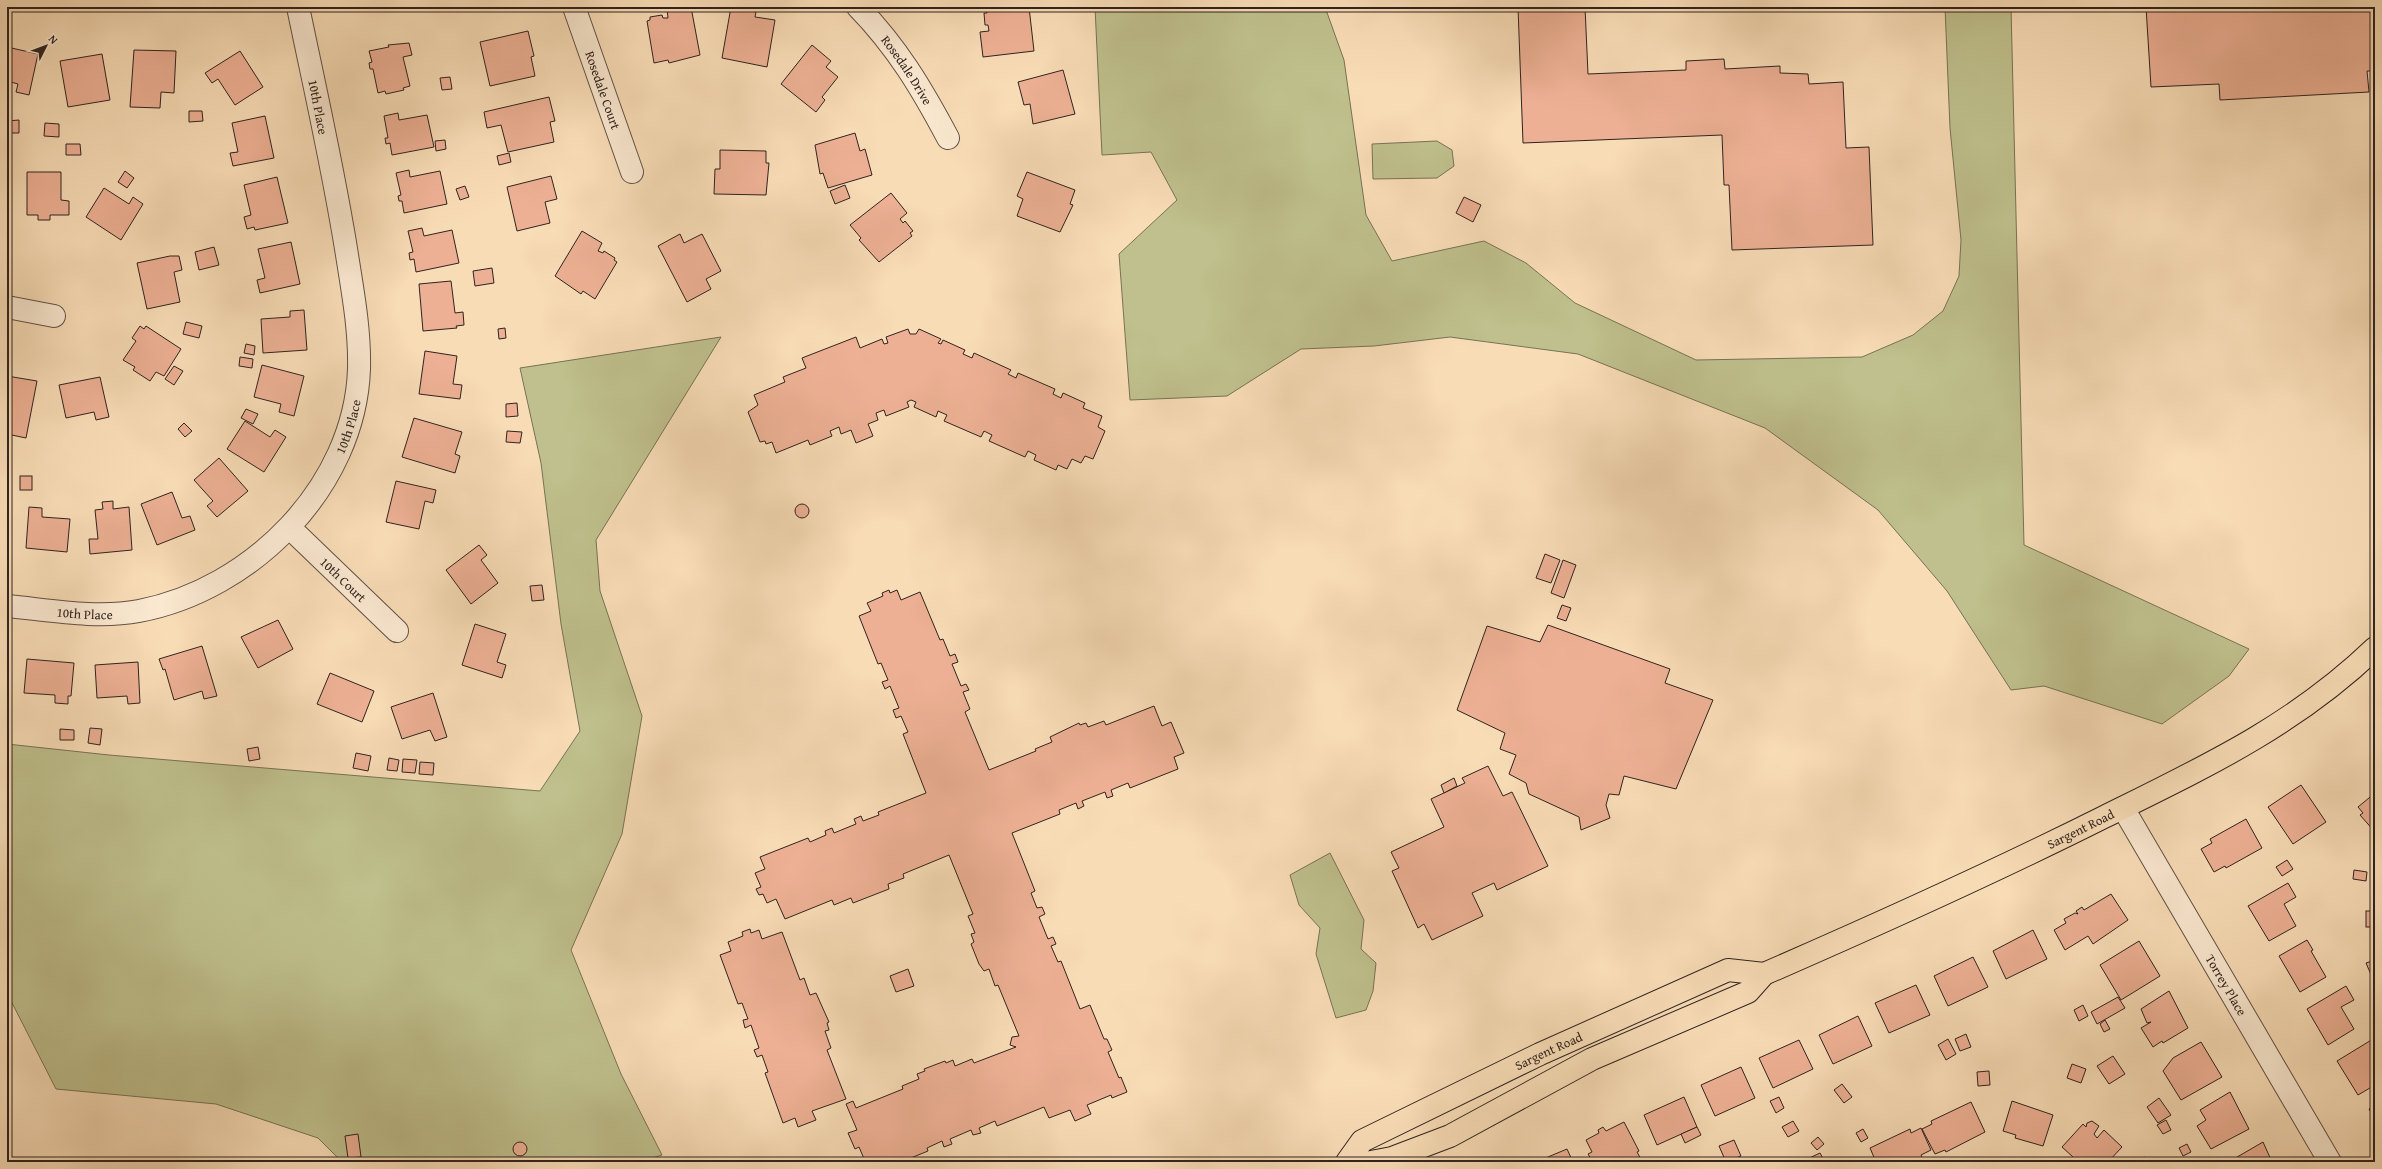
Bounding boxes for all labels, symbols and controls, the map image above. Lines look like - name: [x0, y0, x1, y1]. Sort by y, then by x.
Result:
- north arrow: [26, 26, 66, 66]
- text: N: [45, 31, 62, 48]
- street label: Rosedale Drive: [877, 31, 937, 108]
- street label: Rosedale Court: [581, 48, 626, 132]
- street label: 10th Place: [303, 78, 333, 136]
- street label: 10th Place: [330, 398, 365, 457]
- street label: 10th Court: [316, 552, 371, 607]
- street label: 10th Place: [56, 602, 113, 624]
- street label: Sargent Road: [2044, 804, 2117, 853]
- street label: Torrey Place: [2201, 951, 2252, 1019]
- street label: Sargent Road: [1511, 1027, 1585, 1074]

